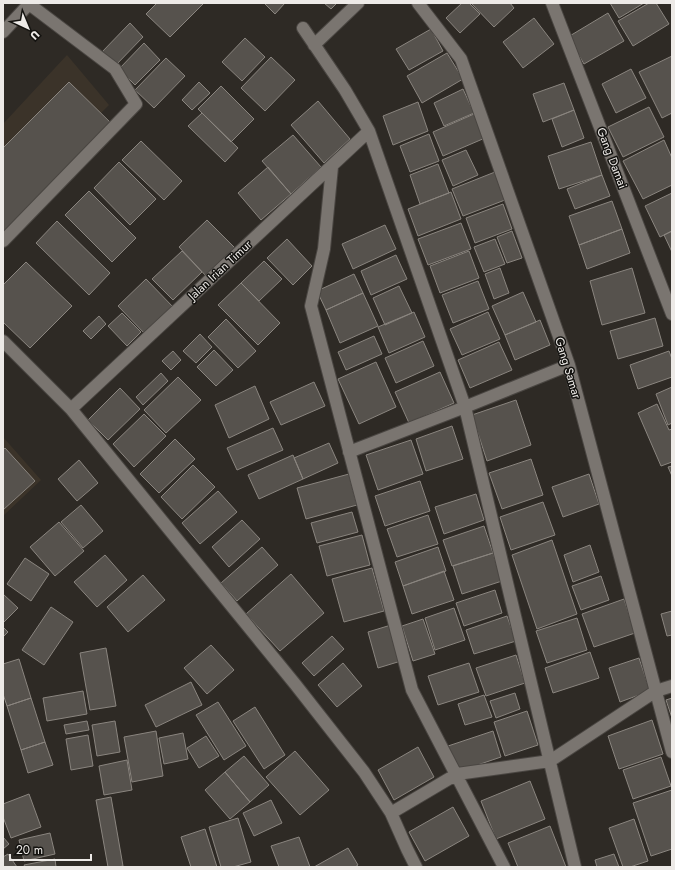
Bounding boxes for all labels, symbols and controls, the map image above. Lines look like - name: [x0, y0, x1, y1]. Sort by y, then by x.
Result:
- north arrow: [8, 8, 48, 48]
- text: U: [27, 27, 43, 44]
- street label: Gang Damai: [592, 125, 632, 191]
- street label: Jalan Irian Timur: [183, 235, 257, 306]
- street label: Gang Samar: [550, 335, 586, 402]
- scale bar: [10, 836, 91, 862]
- text: 20 m: [16, 841, 43, 859]

